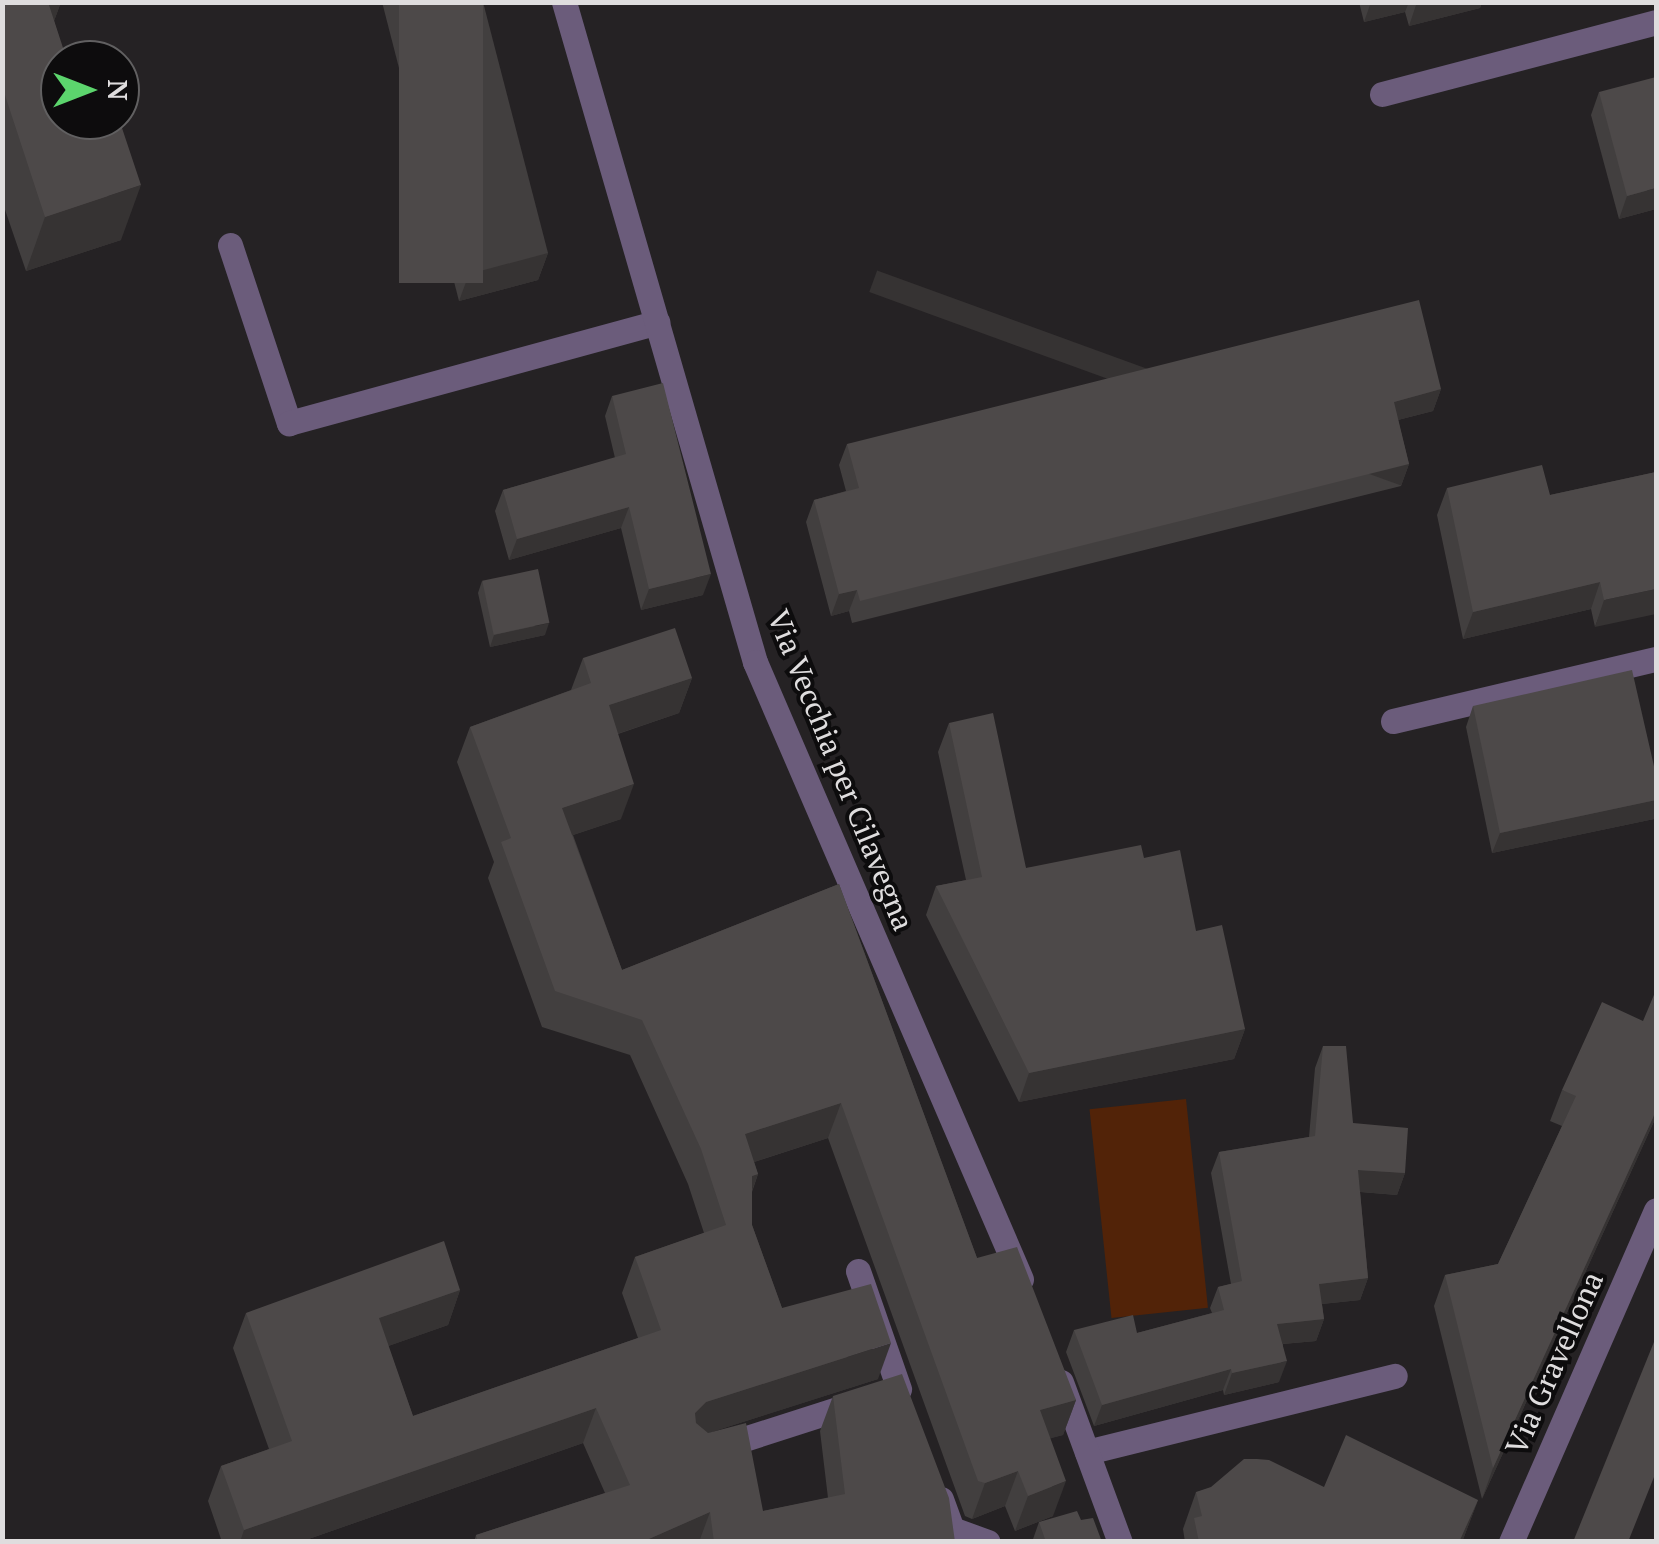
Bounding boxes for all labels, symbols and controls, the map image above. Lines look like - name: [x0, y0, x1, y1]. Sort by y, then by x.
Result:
- north arrow: [40, 40, 140, 140]
- text: N: [100, 79, 137, 101]
- street label: Via Vecchia per Cilavegna: [760, 604, 922, 936]
- street label: Via Gravellona: [1498, 1266, 1610, 1460]

